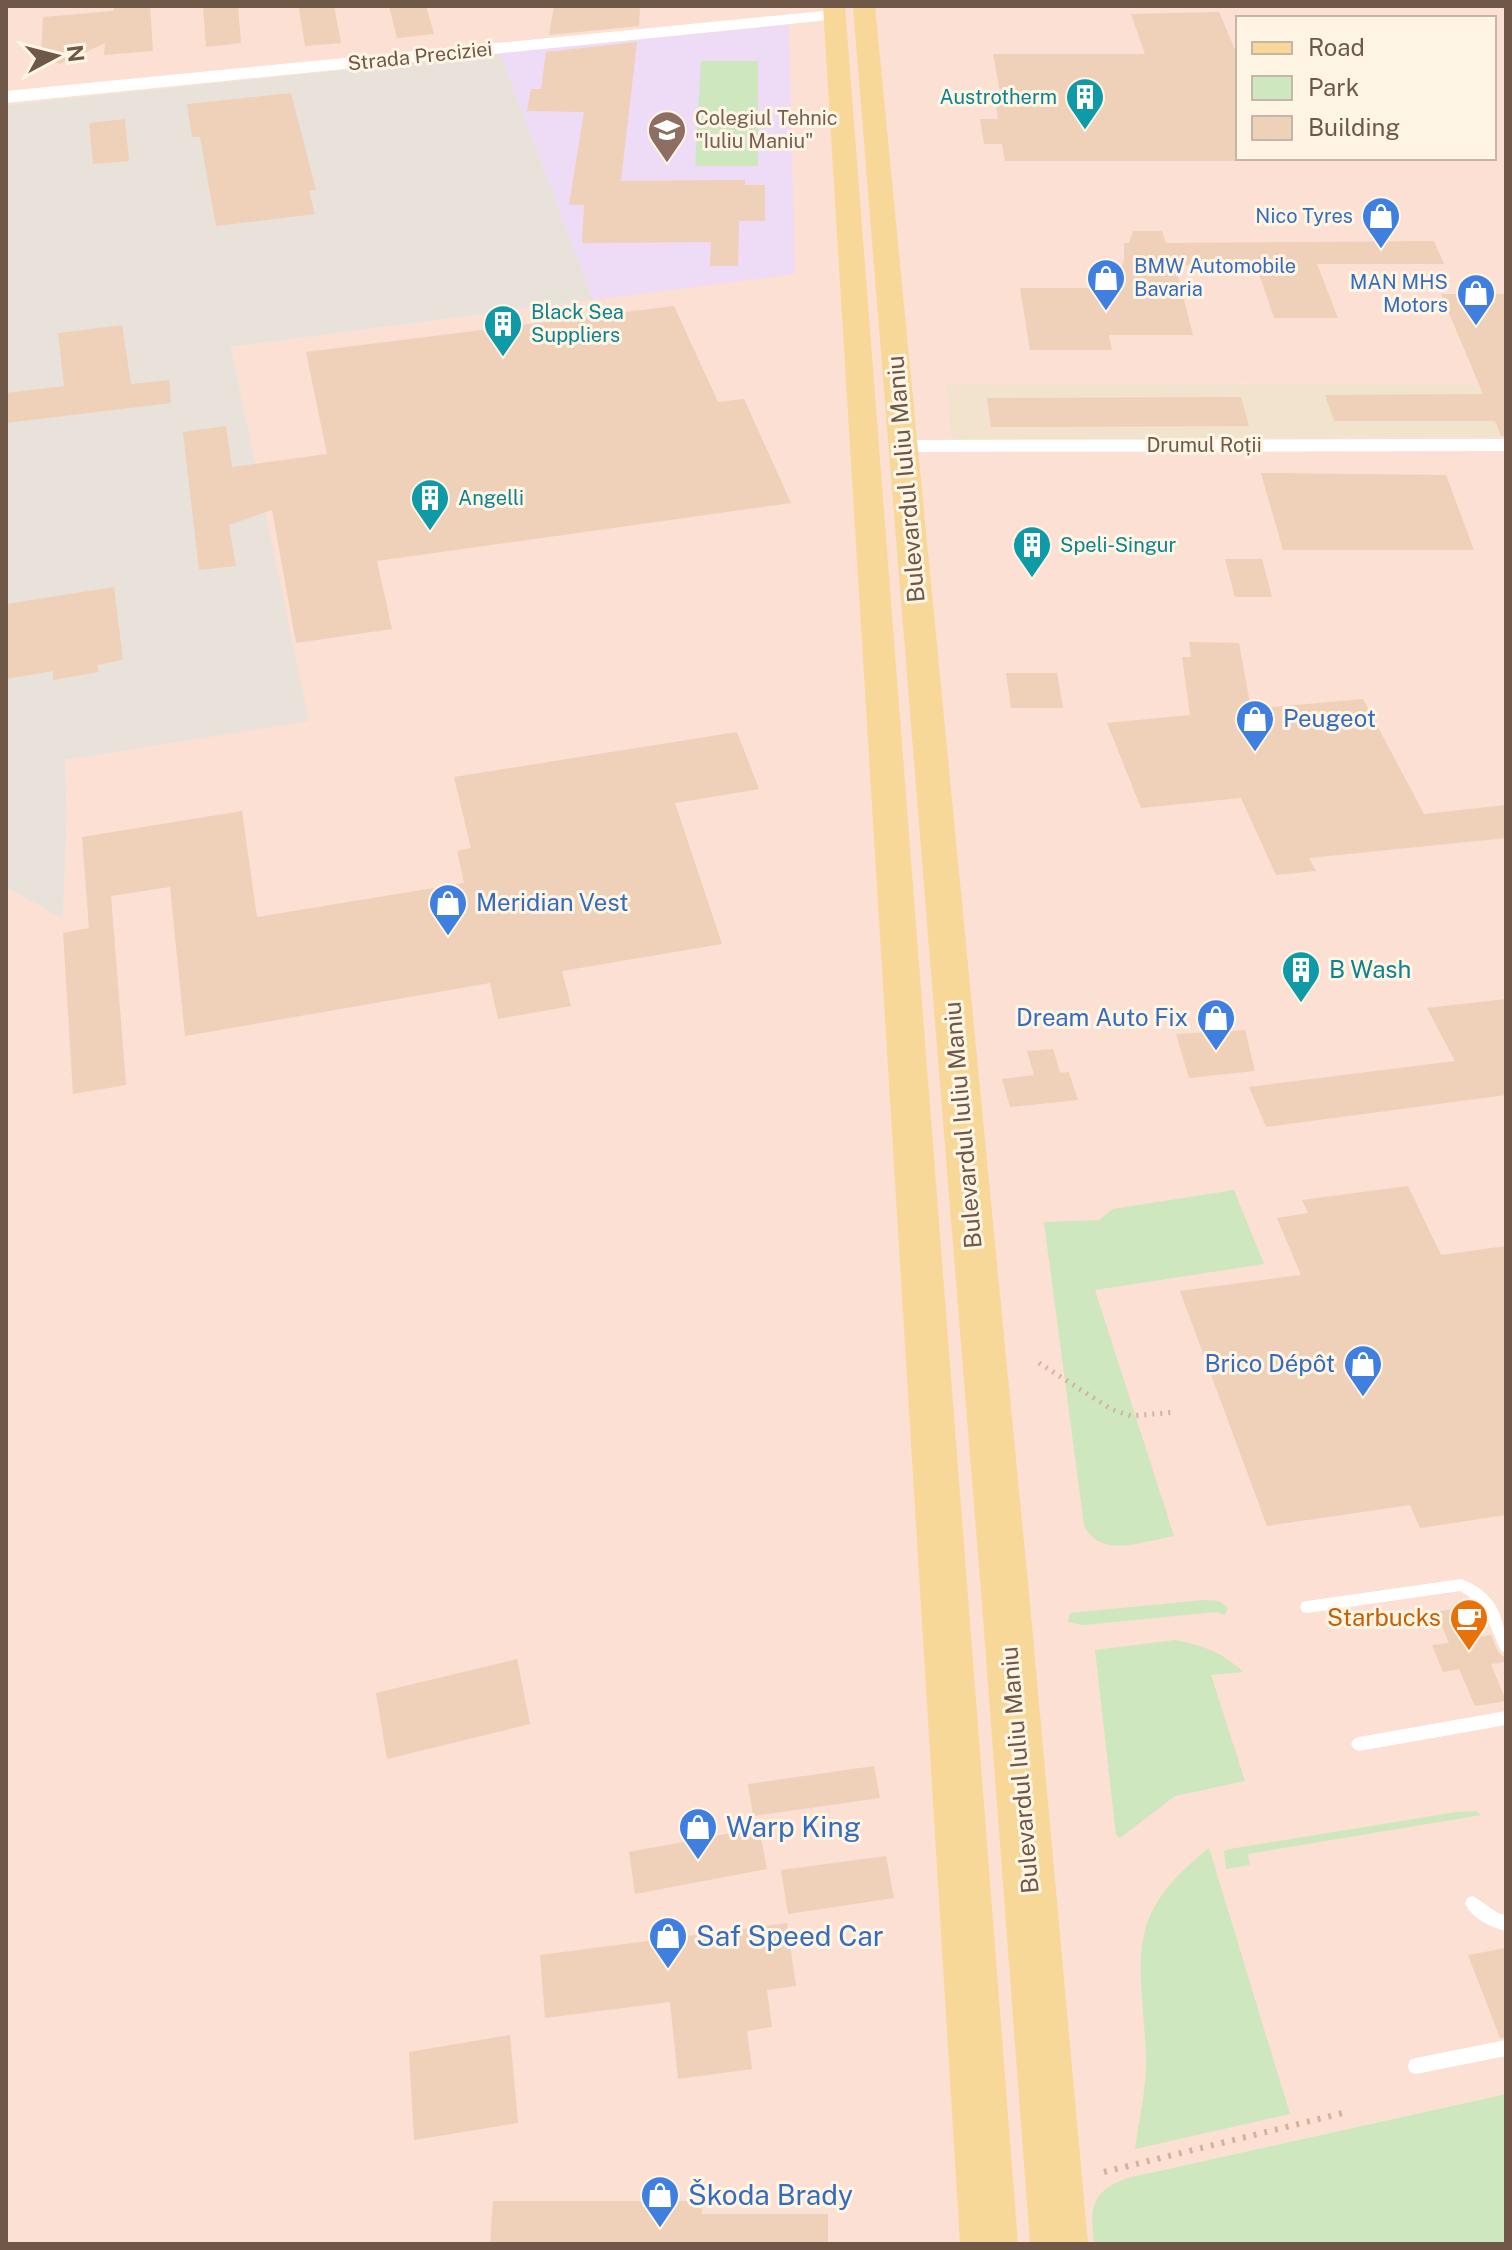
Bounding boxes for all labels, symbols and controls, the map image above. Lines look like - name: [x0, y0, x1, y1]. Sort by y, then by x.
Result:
- north arrow: [16, 16, 96, 96]
- legend: [1236, 16, 1496, 160]
- text: Road: [1308, 33, 1365, 61]
- street label: Strada Preciziei: [346, 36, 494, 76]
- text: N: [62, 43, 90, 64]
- text: Park: [1308, 73, 1359, 101]
- building icon: Austrotherm: [1064, 76, 1106, 131]
- place label: Austrotherm: [939, 85, 1057, 109]
- place label: Colegiul Tehnic "Iuliu Maniu": [695, 106, 838, 153]
- school or university icon: Colegiul Tehnic "Iuliu Maniu": [646, 109, 688, 164]
- text: Building: [1308, 113, 1400, 141]
- shop icon: Nico Tyres: [1360, 195, 1402, 250]
- place label: Nico Tyres: [1255, 204, 1353, 228]
- place label: BMW Automobile Bavaria: [1134, 254, 1296, 301]
- shop icon: BMW Automobile Bavaria: [1085, 257, 1127, 312]
- place label: MAN MHS Motors: [1350, 270, 1448, 317]
- shop icon: MAN MHS Motors: [1455, 272, 1497, 327]
- place label: Black Sea Suppliers: [531, 300, 624, 347]
- building icon: Black Sea Suppliers: [482, 303, 524, 358]
- street label: Bulevardul Iuliu Maniu: [880, 354, 930, 604]
- street label: Drumul Roții: [1146, 433, 1262, 457]
- building icon: Angelli: [409, 477, 451, 532]
- place label: Angelli: [458, 486, 524, 510]
- building icon: Speli-Singur: [1011, 524, 1053, 579]
- place label: Speli-Singur: [1060, 533, 1177, 557]
- shop icon: Peugeot: [1234, 698, 1276, 753]
- place label: Peugeot: [1283, 704, 1376, 732]
- shop icon: Meridian Vest: [427, 882, 469, 937]
- place label: Meridian Vest: [476, 888, 629, 916]
- building icon: B Wash: [1280, 949, 1322, 1004]
- place label: B Wash: [1329, 955, 1411, 983]
- shop icon: Dream Auto Fix: [1195, 997, 1237, 1052]
- street label: Bulevardul Iuliu Maniu: [937, 1000, 987, 1250]
- place label: Dream Auto Fix: [1016, 1003, 1188, 1031]
- shop icon: Brico Dépôt: [1342, 1343, 1384, 1398]
- place label: Brico Dépôt: [1204, 1349, 1335, 1377]
- cafe icon: Starbucks: [1448, 1597, 1490, 1652]
- place label: Starbucks: [1327, 1603, 1441, 1631]
- street label: Bulevardul Iuliu Maniu: [994, 1645, 1044, 1895]
- shop icon: Warp King: [677, 1806, 719, 1861]
- place label: Warp King: [726, 1810, 861, 1843]
- shop icon: Saf Speed Car: [647, 1915, 689, 1970]
- place label: Saf Speed Car: [696, 1919, 884, 1952]
- shop icon: Škoda Brady: [639, 2174, 681, 2229]
- place label: Škoda Brady: [688, 2178, 853, 2211]

